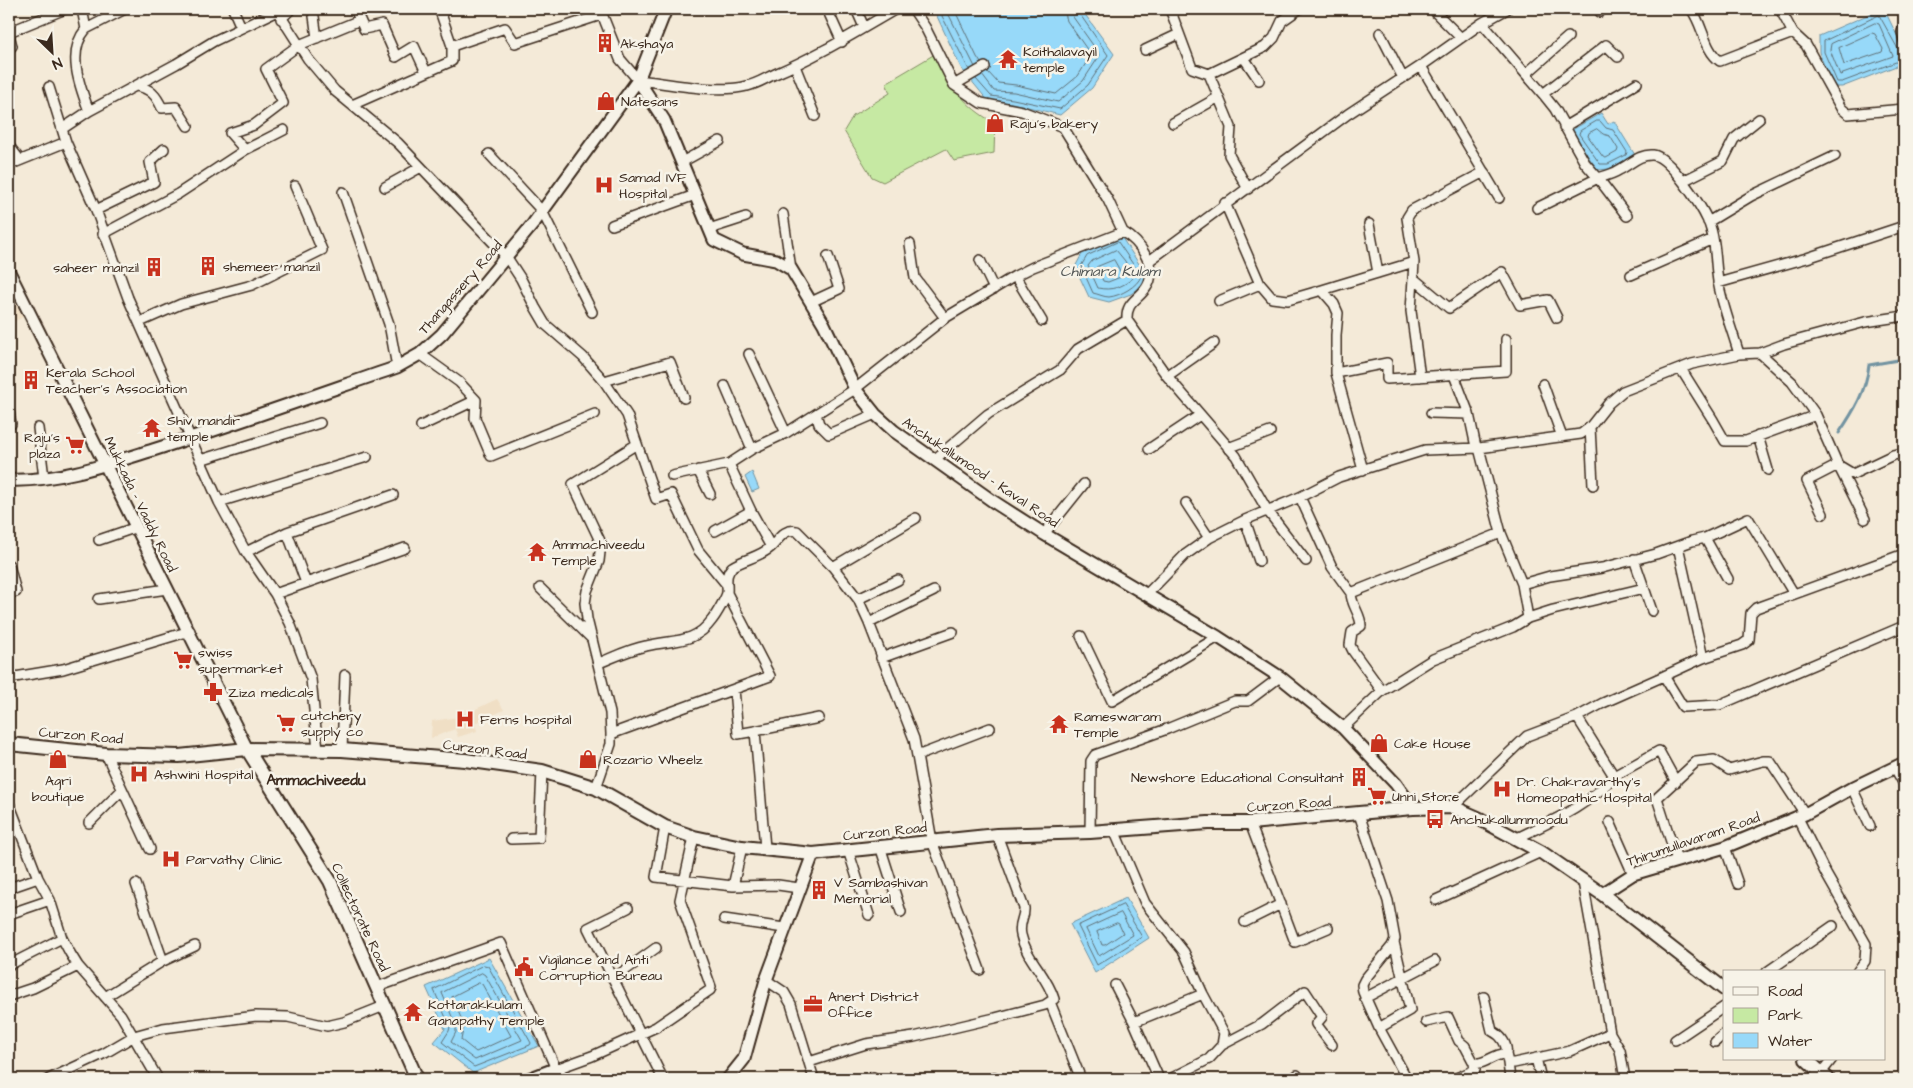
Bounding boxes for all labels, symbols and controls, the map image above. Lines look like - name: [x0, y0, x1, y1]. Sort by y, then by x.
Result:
- north arrow: [28, 28, 78, 78]
- building icon: Akshaya: [594, 32, 616, 54]
- place label: Akshaya: [620, 34, 673, 54]
- place label: Koithalavayil temple: [1023, 42, 1097, 78]
- temple icon: Koithalavayil temple: [997, 48, 1019, 70]
- text: N: [49, 52, 65, 74]
- shop icon: Natesans: [595, 90, 617, 112]
- place label: Natesans: [621, 92, 678, 112]
- shop icon: Raju's bakery: [984, 112, 1006, 134]
- place label: Raju's bakery: [1010, 114, 1098, 134]
- place label: Samad IVF Hospital: [619, 168, 687, 204]
- hospital icon: Samad IVF Hospital: [593, 174, 615, 196]
- street label: Thangassery Road: [414, 236, 507, 339]
- building icon: shemeer manzil: [197, 255, 219, 277]
- building icon: saheer manzil: [143, 256, 165, 278]
- place label: shemeer manzil: [223, 257, 320, 277]
- place label: saheer manzil: [53, 258, 139, 278]
- water label: Chimara Kulam: [1060, 261, 1161, 282]
- place label: Kerala School Teacher's Association: [46, 363, 187, 399]
- building icon: Kerala School Teacher's Association: [20, 369, 42, 391]
- place label: Shiv mandir temple: [167, 411, 240, 447]
- street label: Anchukallumood - Kaval Road: [898, 413, 1063, 533]
- temple icon: Shiv mandir temple: [141, 417, 163, 439]
- place label: Raju's plaza: [24, 428, 60, 464]
- street label: Mukkada - Vaddy Road: [99, 433, 182, 576]
- supermarket icon: Raju's plaza: [64, 434, 86, 456]
- place label: Ammachiveedu Temple: [552, 535, 645, 571]
- temple icon: Ammachiveedu Temple: [526, 541, 548, 563]
- place label: swiss supermarket: [198, 643, 283, 679]
- supermarket icon: swiss supermarket: [172, 649, 194, 671]
- pharmacy icon: Ziza medicals: [202, 681, 224, 703]
- place label: Ziza medicals: [228, 683, 314, 703]
- place label: cutchery supply co: [301, 706, 363, 742]
- place label: Rameswaram Temple: [1074, 707, 1161, 743]
- hospital icon: Ferns hospital: [454, 708, 476, 730]
- place label: Ferns hospital: [480, 710, 571, 730]
- supermarket icon: cutchery supply co: [275, 712, 297, 734]
- temple icon: Rameswaram Temple: [1048, 713, 1070, 735]
- street label: Curzon Road: [38, 722, 124, 750]
- shop icon: Cake House: [1368, 732, 1390, 754]
- place label: Cake House: [1394, 734, 1471, 754]
- street label: Curzon Road: [442, 735, 528, 765]
- shop icon: Agri boutique: [47, 748, 69, 770]
- shop icon: Rozario Wheelz: [577, 748, 599, 770]
- place label: Rozario Wheelz: [603, 750, 703, 770]
- hospital icon: Ashwini Hospital: [128, 763, 150, 785]
- place label: Ashwini Hospital: [154, 765, 253, 785]
- building icon: Newshore Educational Consultant: [1348, 766, 1370, 788]
- place label: Newshore Educational Consultant: [1131, 768, 1344, 788]
- district label: Ammachiveedu: [266, 770, 366, 791]
- place label: Agri boutique: [32, 771, 85, 807]
- place label: Dr. Chakravarthy's Homeopathic Hospital: [1517, 772, 1652, 808]
- hospital icon: Dr. Chakravarthy's Homeopathic Hospital: [1491, 778, 1513, 800]
- supermarket icon: Unni Store: [1366, 785, 1388, 807]
- place label: Unni Store: [1392, 787, 1460, 807]
- street label: Curzon Road: [1246, 792, 1332, 818]
- bus stop icon: Anchukallummoodu: [1424, 808, 1446, 830]
- street label: Thirumullavaram Road: [1624, 808, 1763, 872]
- place label: Anchukallummoodu: [1450, 810, 1568, 830]
- street label: Curzon Road: [842, 818, 928, 846]
- hospital icon: Parvathy Clinic: [160, 848, 182, 870]
- place label: Parvathy Clinic: [186, 850, 282, 870]
- street label: Collectorate Road: [326, 860, 394, 975]
- place label: V Sambashivan Memorial: [834, 873, 928, 909]
- building icon: V Sambashivan Memorial: [808, 879, 830, 901]
- place label: Vigilance and Anti Corruption Bureau: [539, 950, 662, 986]
- public building icon: Vigilance and Anti Corruption Bureau: [513, 956, 535, 978]
- legend: [1723, 970, 1886, 1060]
- text: Road: [1768, 981, 1803, 1002]
- place label: Anert District Office: [828, 987, 919, 1023]
- office icon: Anert District Office: [802, 993, 824, 1015]
- place label: Kottarakkulam Ganapathy Temple: [428, 995, 545, 1031]
- temple icon: Kottarakkulam Ganapathy Temple: [402, 1001, 424, 1023]
- text: Park: [1768, 1005, 1803, 1026]
- text: Water: [1768, 1031, 1812, 1052]

